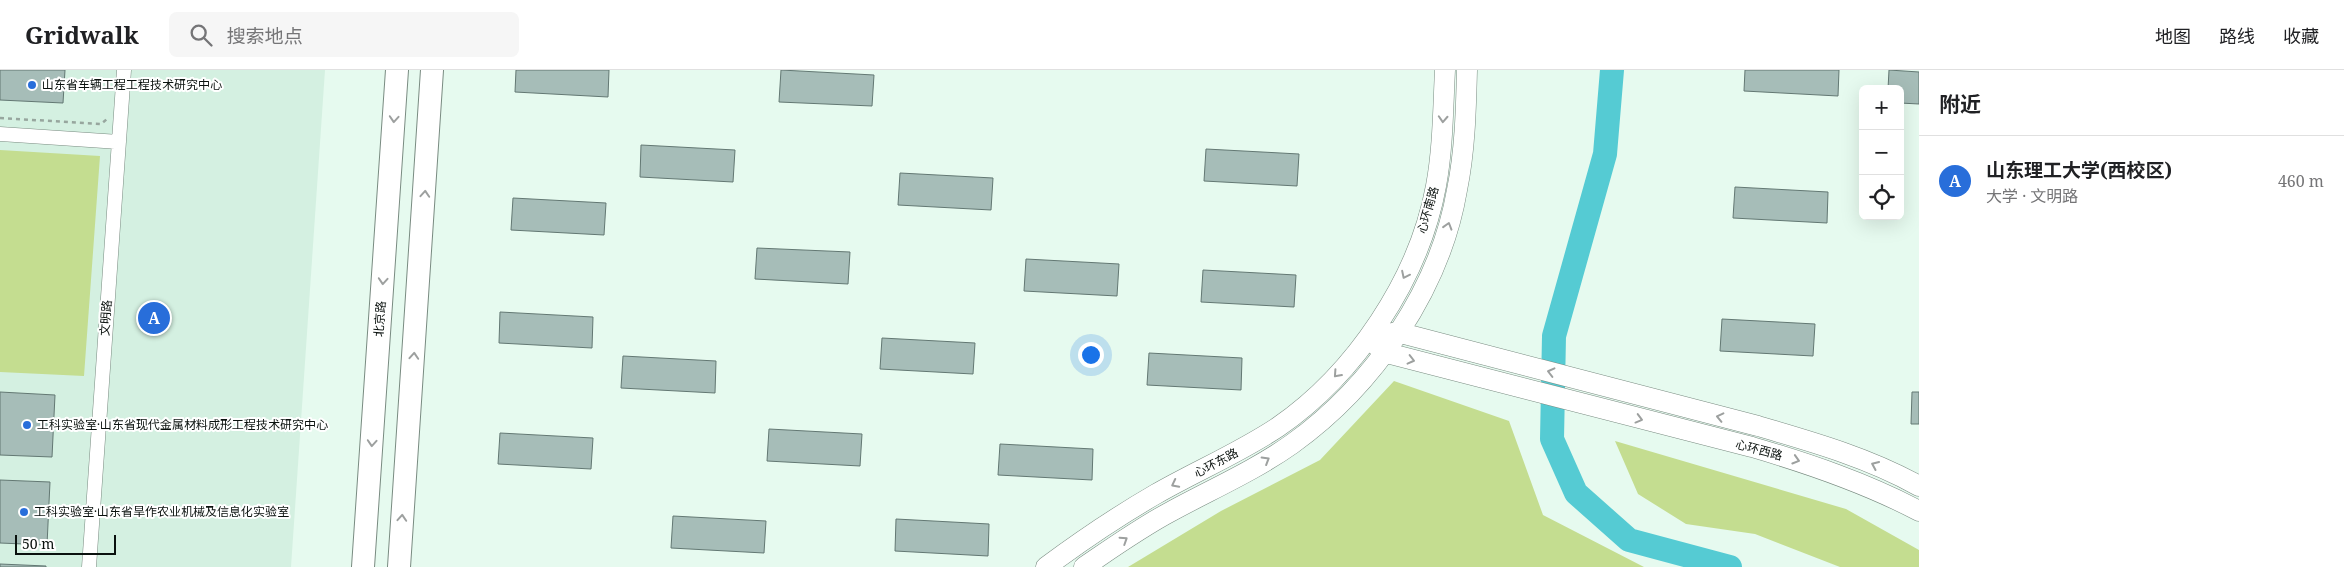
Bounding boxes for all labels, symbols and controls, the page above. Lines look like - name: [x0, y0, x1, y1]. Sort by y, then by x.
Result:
- search box: [169, 12, 519, 57]
- text: Gridwalk: [25, 18, 139, 51]
- icon: search: [187, 21, 215, 49]
- text: 搜索地点: [227, 23, 303, 49]
- text: 地图: [2155, 24, 2191, 48]
- text: 路线: [2219, 24, 2255, 48]
- text: 收藏: [2283, 24, 2319, 48]
- place label: 山东省车辆工程工程技术研究中心: [42, 76, 222, 93]
- marker: 山东省车辆工程工程技术研究中心: [26, 79, 38, 91]
- map controls: [1859, 85, 1904, 220]
- button: +: [1859, 85, 1904, 130]
- text: 附近: [1939, 90, 1981, 118]
- one-way arrow: [388, 115, 399, 123]
- one-way arrow: [1437, 115, 1448, 123]
- button: −: [1859, 130, 1904, 175]
- text: 山东理工大学(西校区): [1986, 157, 2172, 183]
- text: A: [1949, 170, 1961, 192]
- text: 460 m: [2278, 170, 2324, 192]
- button: locate: [1859, 175, 1904, 220]
- street label: 心环南路: [1413, 184, 1442, 235]
- text: 大学 · 文明路: [1986, 185, 2078, 207]
- one-way arrow: [419, 190, 430, 198]
- one-way arrow: [1443, 222, 1453, 230]
- one-way arrow: [1401, 270, 1411, 279]
- one-way arrow: [378, 277, 389, 285]
- street label: 文明路: [96, 299, 115, 337]
- pin: A: [138, 299, 170, 337]
- street label: 北京路: [370, 300, 389, 338]
- your location: [1078, 342, 1104, 368]
- one-way arrow: [408, 352, 419, 360]
- one-way arrow: [1407, 354, 1415, 364]
- one-way arrow: [1546, 367, 1555, 378]
- one-way arrow: [1334, 369, 1343, 378]
- one-way arrow: [1715, 412, 1724, 423]
- one-way arrow: [1635, 413, 1644, 424]
- place label: 工科实验室·山东省现代金属材料成形工程技术研究中心: [37, 416, 328, 433]
- marker: 工科实验室·山东省现代金属材料成形工程技术研究中心: [21, 419, 33, 431]
- street label: 心环西路: [1734, 435, 1785, 464]
- one-way arrow: [366, 439, 377, 447]
- street label: 心环东路: [1191, 444, 1241, 481]
- one-way arrow: [1792, 455, 1800, 465]
- one-way arrow: [1260, 457, 1269, 467]
- one-way arrow: [1871, 461, 1880, 472]
- one-way arrow: [1171, 478, 1180, 488]
- place label: 工科实验室·山东省旱作农业机械及信息化实验室: [34, 503, 289, 520]
- marker: 工科实验室·山东省旱作农业机械及信息化实验室: [18, 506, 30, 518]
- one-way arrow: [397, 514, 408, 522]
- scale bar: [15, 532, 116, 555]
- text: 50 m: [22, 534, 55, 553]
- one-way arrow: [1119, 537, 1128, 546]

